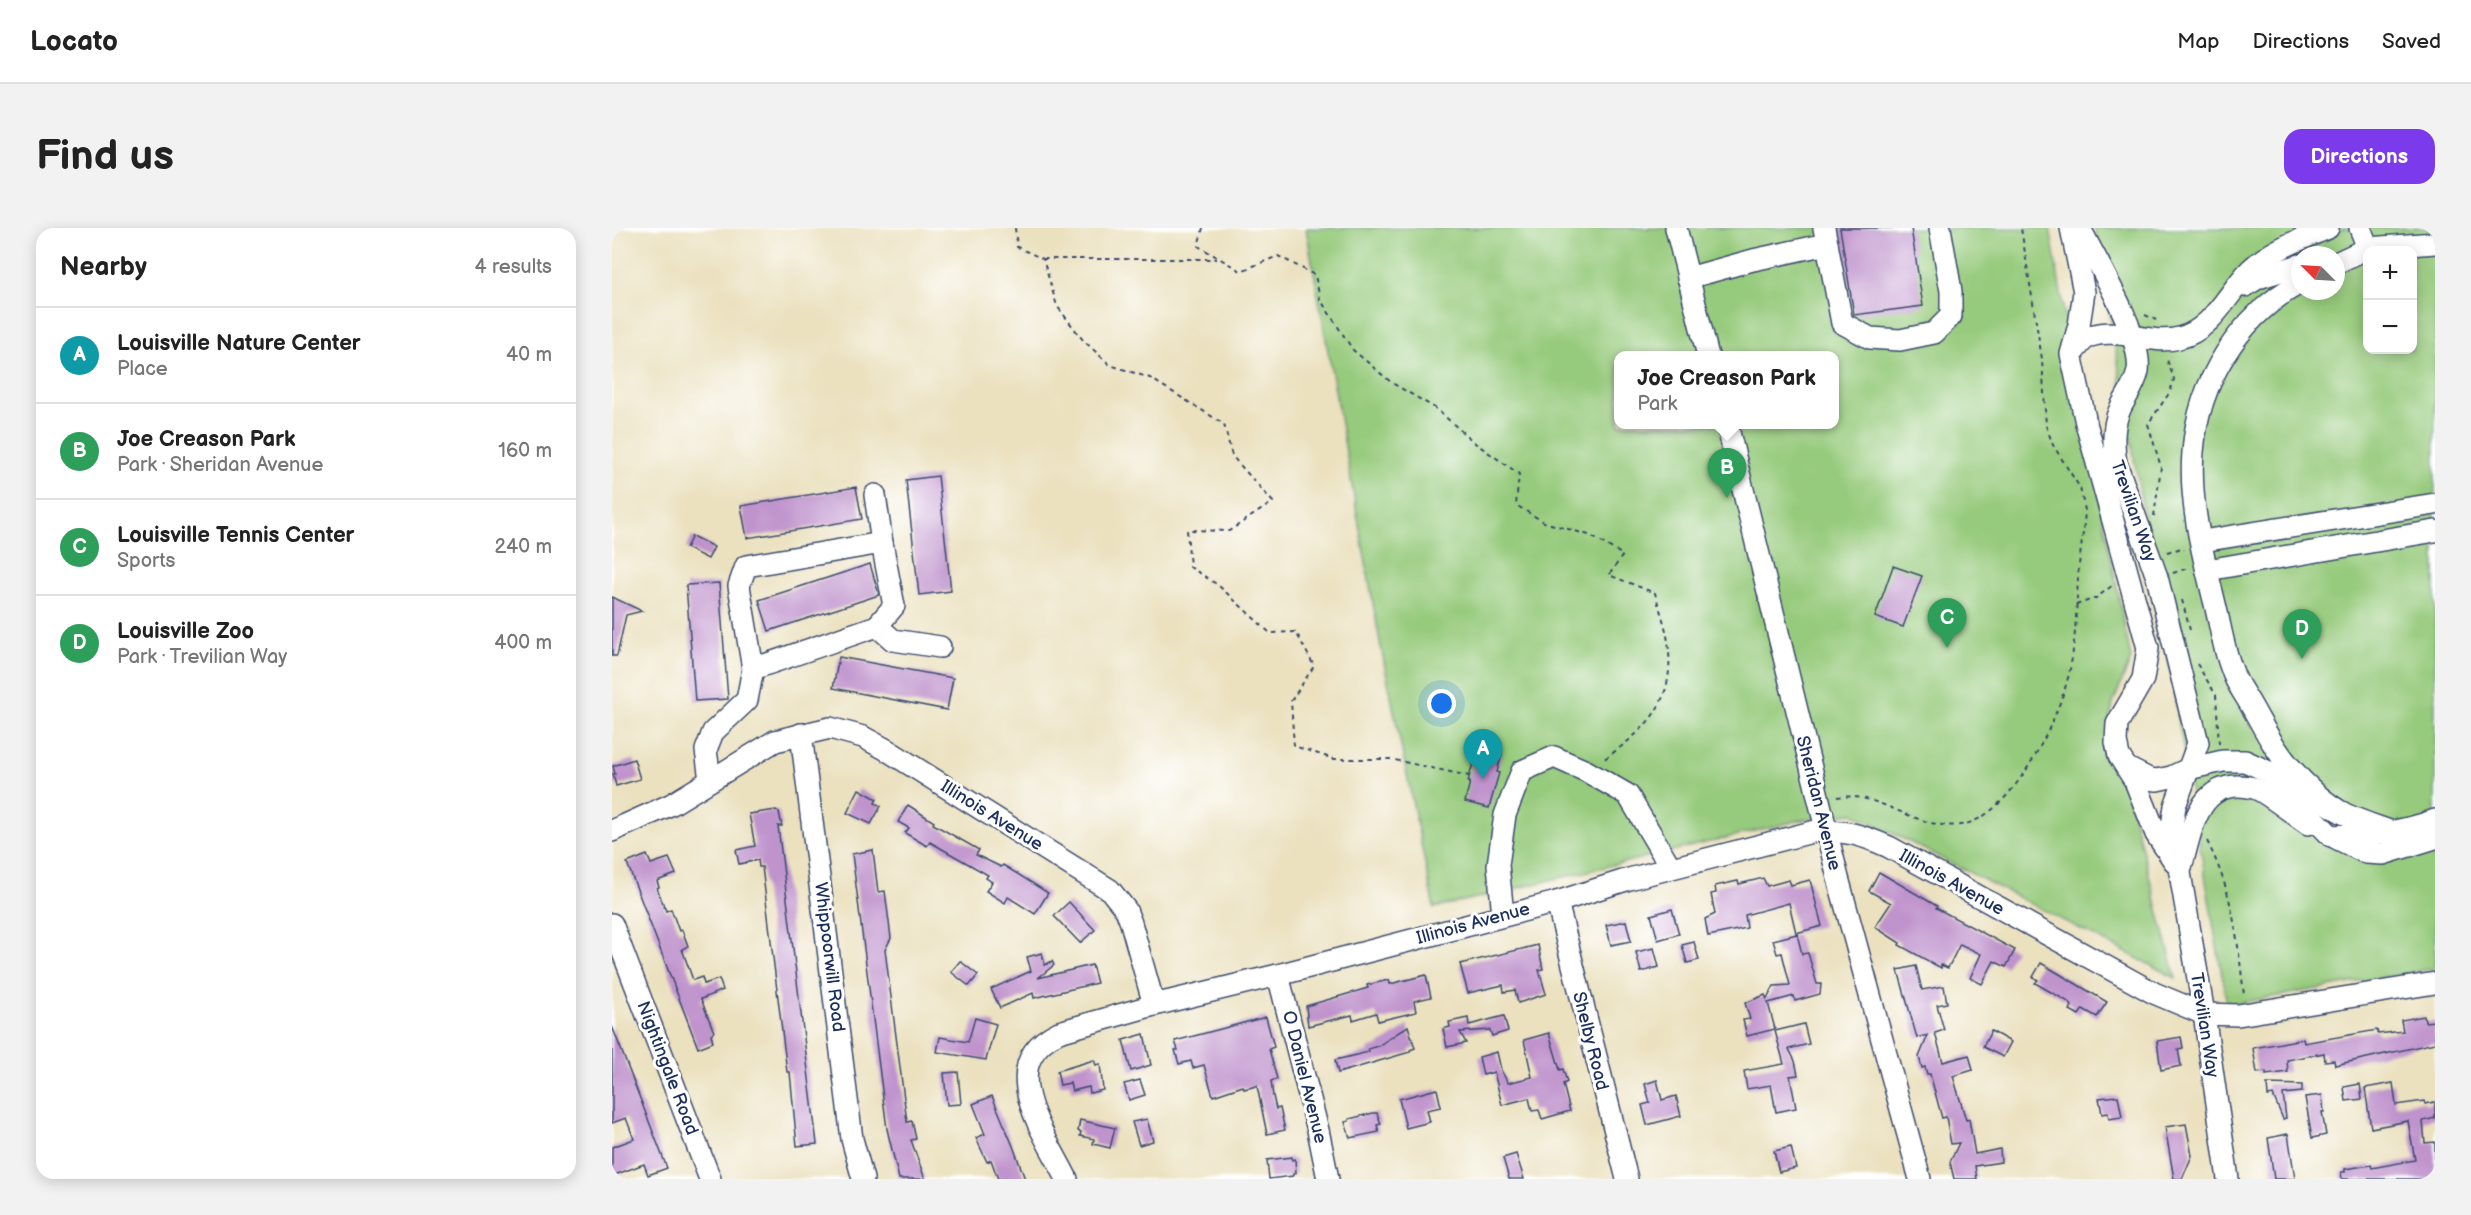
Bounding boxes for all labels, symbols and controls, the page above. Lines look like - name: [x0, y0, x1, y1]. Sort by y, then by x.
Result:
- text: Locato: [30, 25, 118, 58]
- text: Map: [2177, 29, 2220, 54]
- text: Directions: [2253, 29, 2349, 54]
- text: Saved: [2382, 29, 2441, 54]
- button: Directions: [2284, 129, 2435, 184]
- text: Find us: [36, 131, 174, 182]
- north arrow: [2291, 246, 2345, 300]
- map controls: [2363, 246, 2417, 354]
- button: +: [2363, 246, 2417, 300]
- text: Nearby: [60, 252, 147, 283]
- text: 4 results: [474, 255, 552, 279]
- button: −: [2363, 300, 2417, 354]
- text: Louisville Nature Center: [117, 330, 361, 357]
- text: A: [73, 343, 86, 367]
- text: 40 m: [506, 343, 552, 367]
- popup: [1614, 351, 1839, 429]
- text: Place: [117, 357, 168, 381]
- text: Joe Creason Park: [1637, 365, 1816, 392]
- text: Park: [1637, 392, 1677, 416]
- text: Joe Creason Park: [117, 426, 296, 453]
- text: B: [72, 439, 87, 463]
- text: 160 m: [498, 439, 552, 463]
- pin: B: [1708, 448, 1746, 498]
- text: Park · Sheridan Avenue: [117, 453, 323, 477]
- street label: Trevilian Way: [2106, 458, 2161, 565]
- text: Louisville Tennis Center: [117, 522, 354, 549]
- text: C: [72, 535, 87, 559]
- text: 240 m: [495, 535, 552, 559]
- text: Sports: [117, 549, 175, 573]
- pin: C: [1928, 598, 1966, 648]
- pin: D: [2282, 610, 2322, 659]
- text: Louisville Zoo: [117, 618, 254, 645]
- text: D: [73, 631, 86, 655]
- text: 400 m: [494, 631, 552, 655]
- text: Park · Trevilian Way: [117, 645, 287, 669]
- your location: [1427, 689, 1456, 718]
- pin: A: [1464, 730, 1502, 779]
- street label: Sheridan Avenue: [1792, 734, 1845, 873]
- street label: Illinois Avenue: [937, 776, 1047, 855]
- street label: Illinois Avenue: [1896, 845, 2008, 920]
- street label: Whippoorwill Road: [810, 881, 849, 1033]
- street label: Illinois Avenue: [1414, 898, 1532, 949]
- street label: Trevilian Way: [2186, 971, 2223, 1080]
- street label: Shelby Road: [1568, 990, 1613, 1093]
- street label: Nightingale Road: [632, 998, 703, 1138]
- street label: O Daniel Avenue: [1278, 1009, 1331, 1146]

